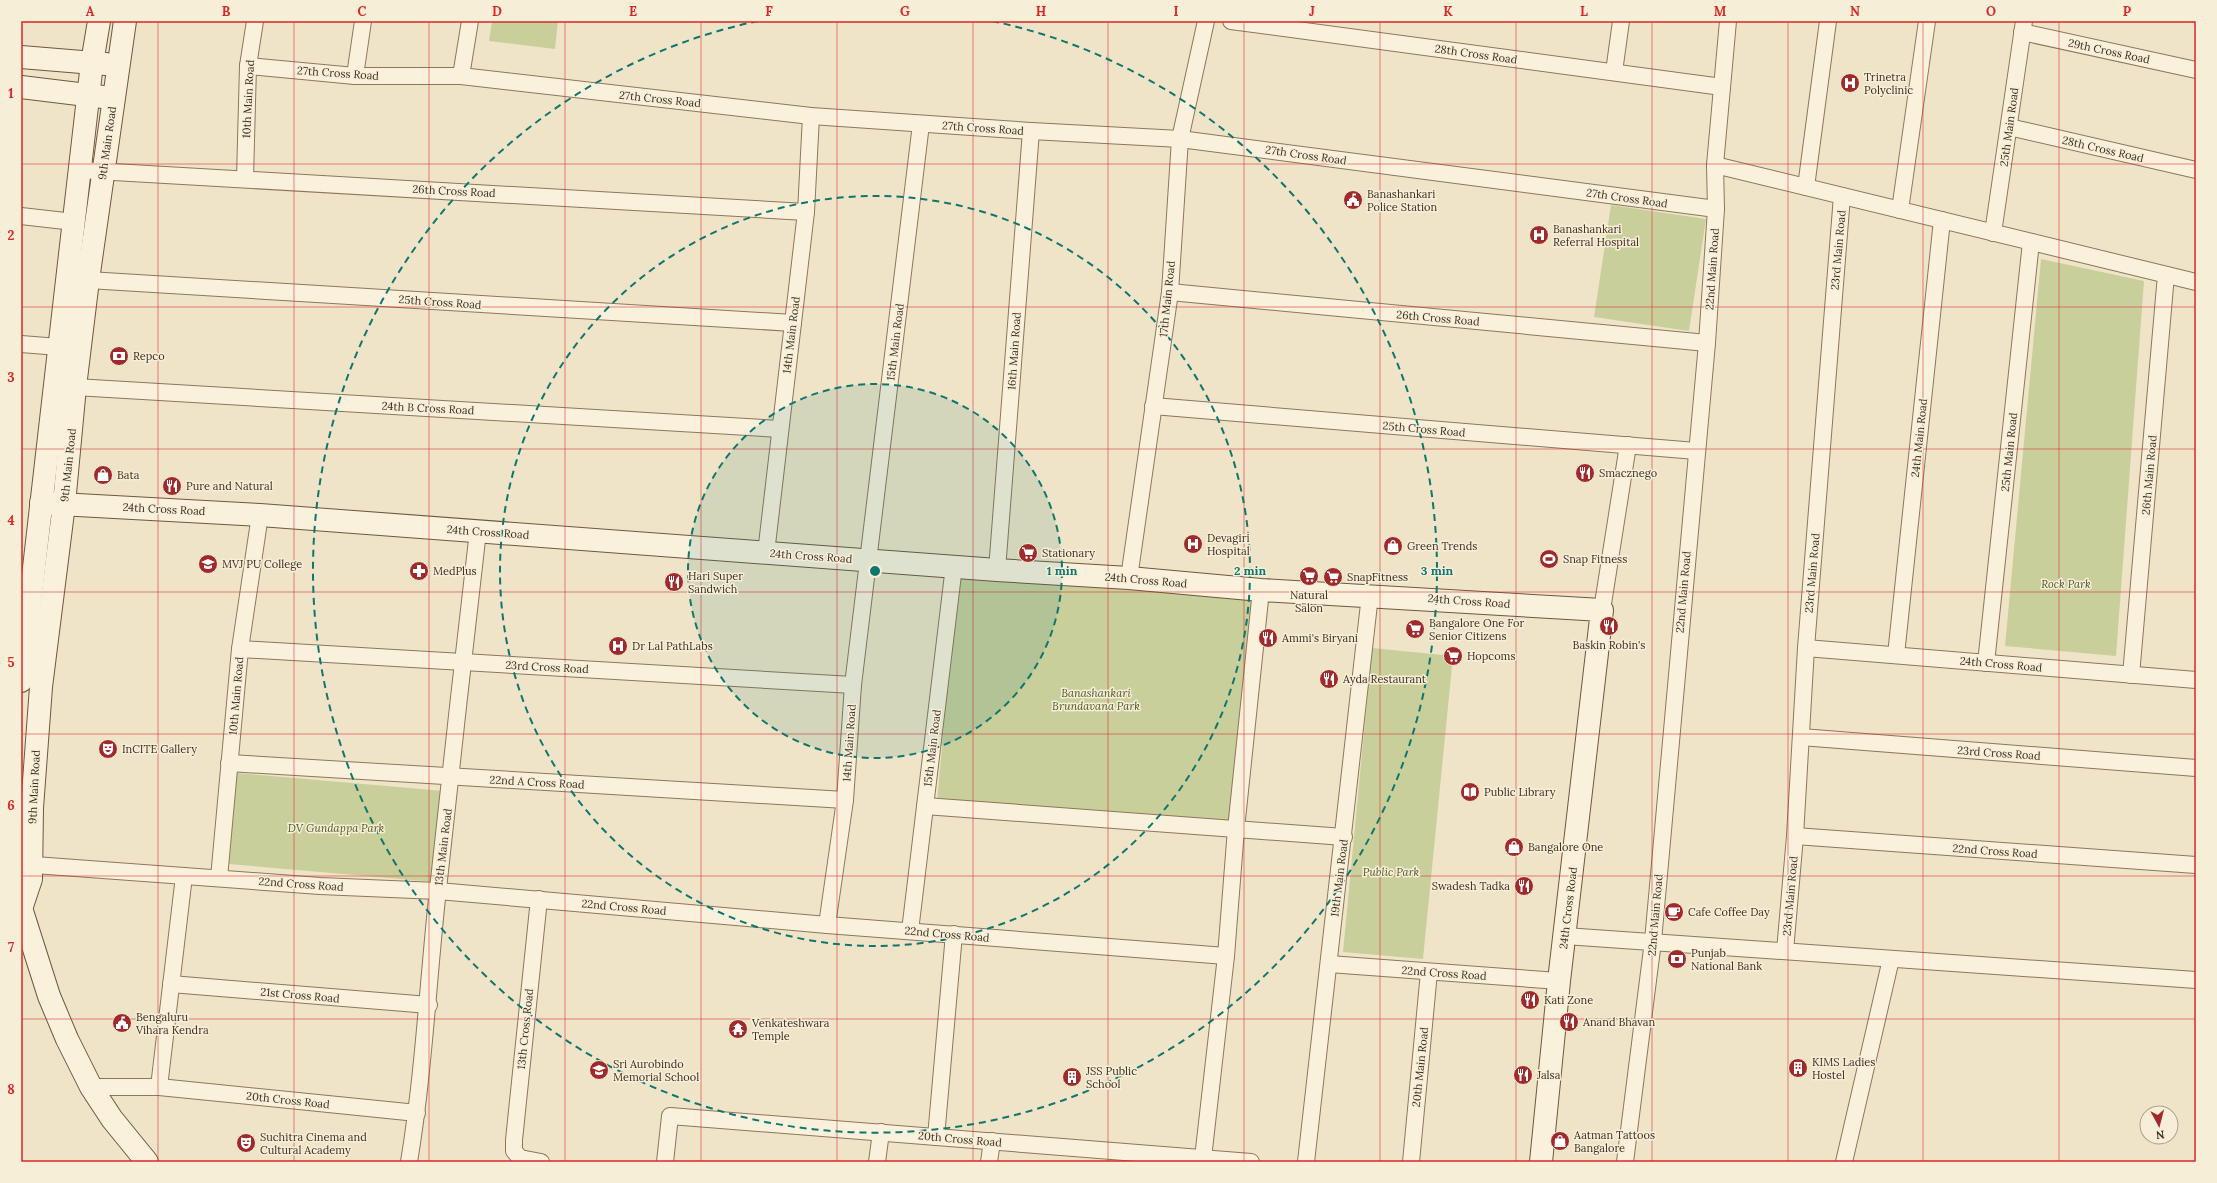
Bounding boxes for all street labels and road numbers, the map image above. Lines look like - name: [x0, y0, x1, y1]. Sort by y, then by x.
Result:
- street label: 29th Cross Road: [2067, 35, 2152, 67]
- street label: 28th Cross Road: [1434, 41, 1519, 67]
- street label: 10th Main Road: [239, 59, 257, 139]
- street label: 27th Cross Road: [297, 63, 380, 83]
- street label: 25th Main Road: [1997, 86, 2022, 167]
- street label: 27th Cross Road: [618, 88, 702, 110]
- street label: 9th Main Road: [95, 105, 119, 181]
- street label: 27th Cross Road: [942, 118, 1025, 138]
- street label: 28th Cross Road: [2061, 133, 2146, 165]
- street label: 27th Cross Road: [1264, 142, 1348, 168]
- street label: 26th Cross Road: [412, 182, 496, 200]
- street label: 27th Cross Road: [1585, 185, 1669, 211]
- street label: 23rd Main Road: [1828, 209, 1848, 290]
- street label: 22nd Main Road: [1702, 227, 1722, 310]
- street label: 17th Main Road: [1156, 260, 1178, 338]
- street label: 25th Cross Road: [398, 292, 482, 312]
- street label: 14th Main Road: [779, 295, 803, 374]
- street label: 15th Main Road: [883, 302, 907, 381]
- street label: 26th Cross Road: [1396, 307, 1481, 329]
- street label: 16th Main Road: [1004, 311, 1024, 390]
- street label: 24th Main Road: [1908, 397, 1930, 478]
- street label: 24th B Cross Road: [381, 399, 475, 417]
- street label: 25th Main Road: [1998, 411, 2020, 492]
- street label: 25th Cross Road: [1382, 418, 1466, 440]
- street label: 9th Main Road: [57, 427, 79, 503]
- street label: 26th Main Road: [2139, 434, 2159, 515]
- street label: 24th Cross Road: [122, 500, 206, 518]
- street label: 24th Cross Road: [446, 522, 530, 542]
- street label: 23rd Main Road: [1802, 532, 1822, 613]
- street label: 24th Cross Road: [769, 546, 853, 566]
- street label: 22nd Main Road: [1672, 550, 1694, 633]
- street label: 24th Cross Road: [1104, 569, 1188, 591]
- street label: 24th Cross Road: [1427, 591, 1511, 611]
- street label: 24th Cross Road: [1959, 653, 2043, 675]
- street label: 10th Main Road: [226, 656, 246, 736]
- street label: 23rd Cross Road: [505, 658, 589, 676]
- street label: 14th Main Road: [839, 703, 859, 782]
- street label: 15th Main Road: [920, 708, 944, 787]
- street label: 23rd Cross Road: [1957, 743, 2042, 763]
- street label: 9th Main Road: [25, 749, 43, 824]
- street label: 22nd A Cross Road: [489, 773, 585, 792]
- street label: 13th Main Road: [431, 807, 455, 886]
- street label: 19th Main Road: [1327, 838, 1351, 918]
- street label: 22nd Cross Road: [1952, 841, 2038, 861]
- street label: 23rd Main Road: [1780, 855, 1800, 936]
- street label: 24th Cross Road: [1556, 866, 1580, 950]
- street label: 22nd Main Road: [1644, 873, 1666, 956]
- street label: 22nd Cross Road: [258, 874, 344, 894]
- street label: 22nd Cross Road: [581, 896, 668, 918]
- street label: 22nd Cross Road: [904, 923, 991, 945]
- street label: 22nd Cross Road: [1401, 963, 1487, 983]
- street label: 21st Cross Road: [260, 985, 341, 1005]
- street label: 13th Cross Road: [514, 987, 536, 1070]
- street label: 20th Main Road: [1409, 1026, 1431, 1108]
- street label: 20th Cross Road: [246, 1089, 331, 1111]
- street label: 20th Cross Road: [918, 1128, 1003, 1150]

